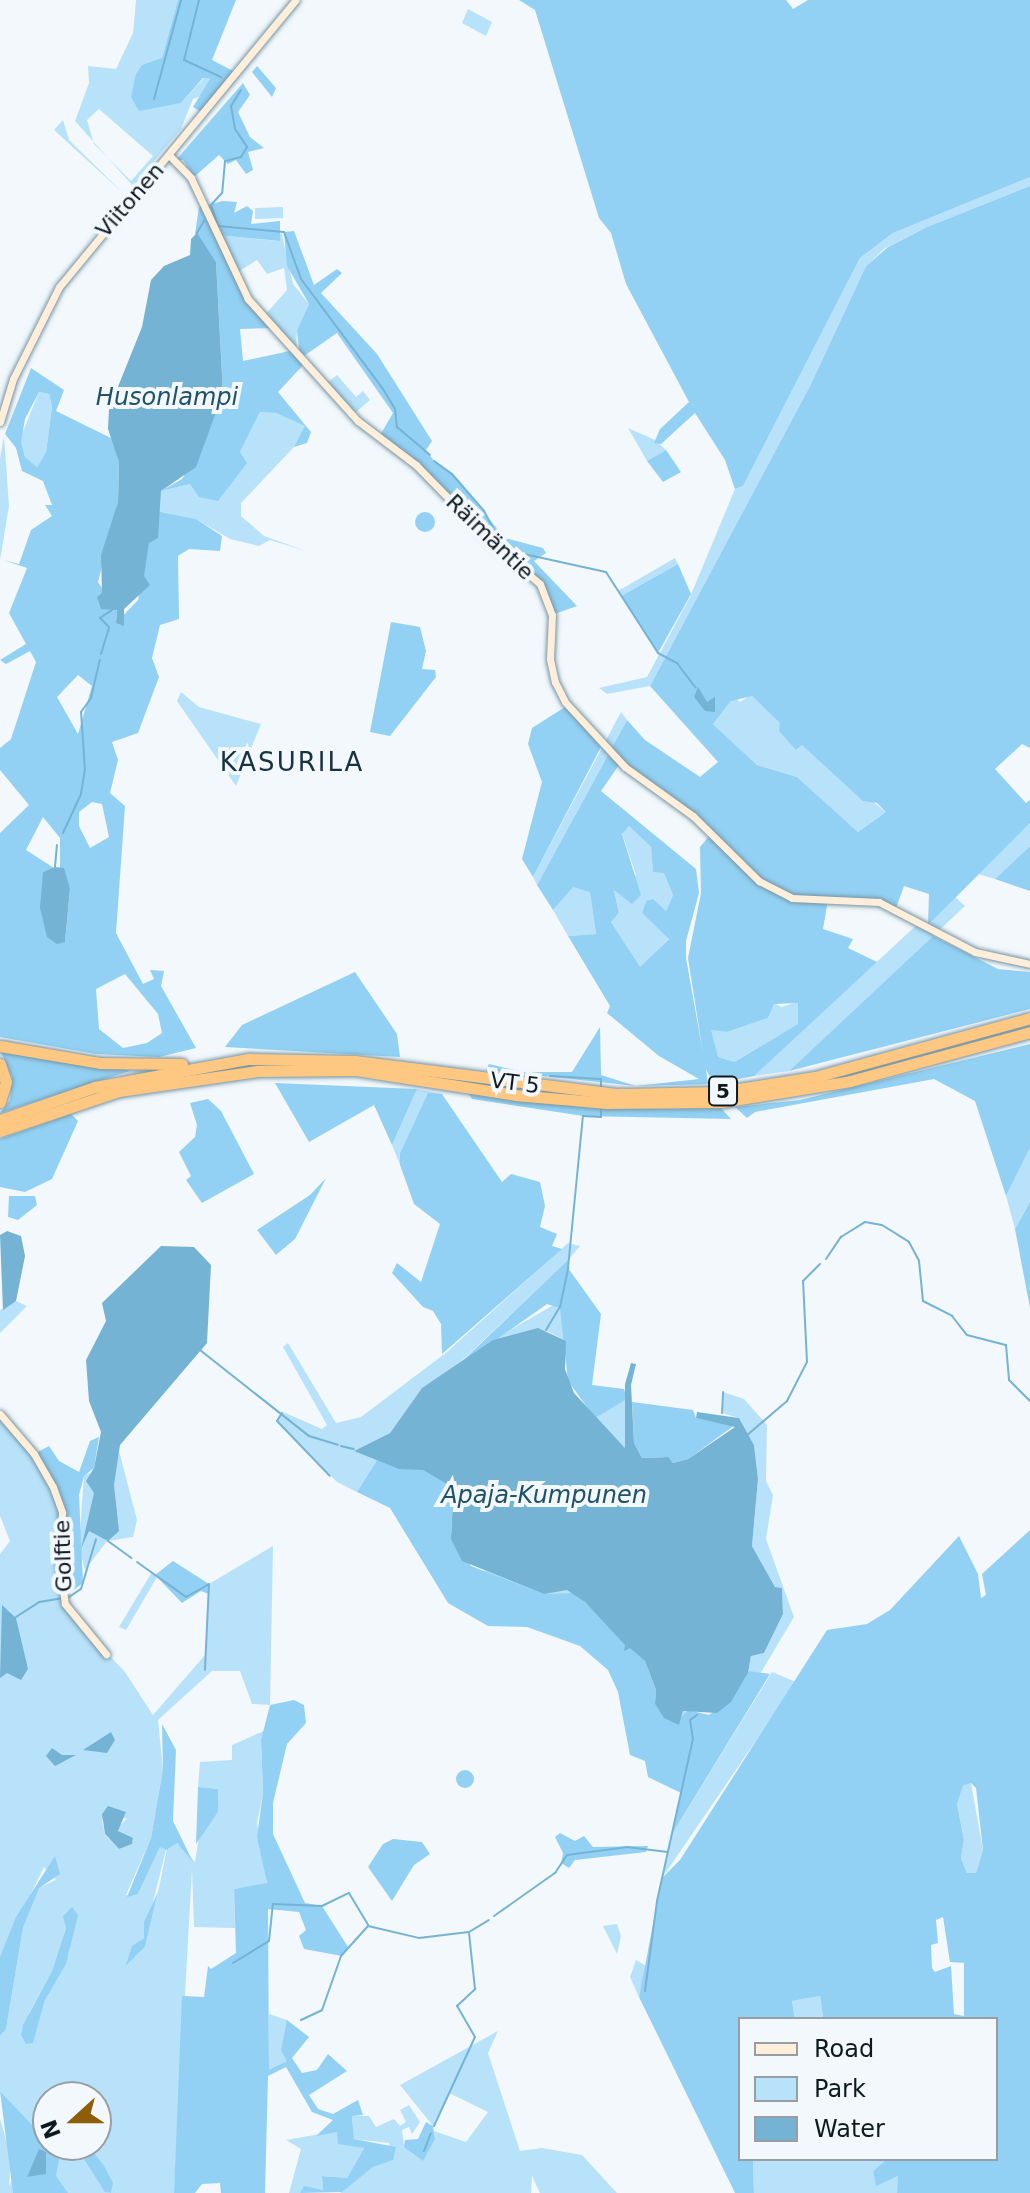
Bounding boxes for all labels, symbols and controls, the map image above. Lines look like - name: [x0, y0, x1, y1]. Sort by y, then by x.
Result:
- street label: Viitonen: [90, 157, 170, 243]
- water label: Husonlampi: [96, 384, 238, 412]
- street label: Räimäntie: [441, 489, 539, 585]
- district label: KASURILA: [220, 747, 364, 779]
- street label: VT 5: [489, 1067, 541, 1099]
- road number: 5: [707, 1075, 739, 1107]
- water label: Apaja-Kumpunen: [441, 1482, 647, 1510]
- street label: Golftie: [49, 1519, 77, 1593]
- legend: [738, 2017, 998, 2161]
- text: Road: [814, 2035, 874, 2063]
- text: Park: [814, 2075, 866, 2103]
- north arrow: [32, 2081, 112, 2161]
- text: Water: [814, 2115, 885, 2143]
- text: N: [36, 2116, 66, 2142]

